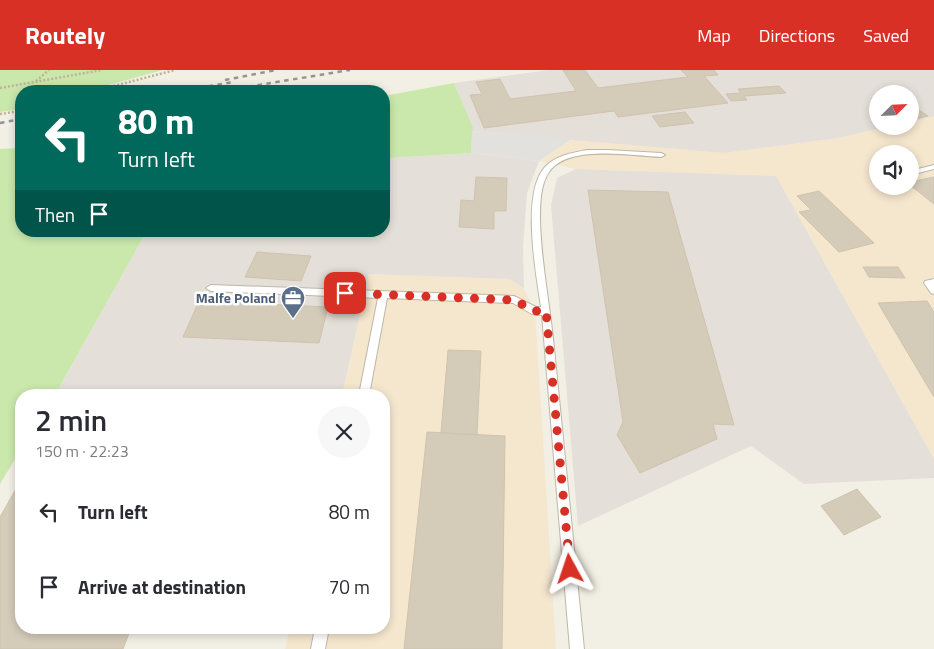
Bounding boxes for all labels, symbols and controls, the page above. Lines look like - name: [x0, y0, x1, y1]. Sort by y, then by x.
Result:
- text: Routely: [25, 17, 105, 53]
- text: Map: [697, 22, 731, 49]
- text: Directions: [759, 22, 835, 49]
- text: Saved: [863, 22, 909, 49]
- north arrow: [869, 85, 919, 135]
- map controls: [869, 85, 919, 195]
- text: 80 m: [118, 94, 194, 148]
- icon: left: [35, 105, 100, 170]
- text: Turn left: [118, 142, 195, 176]
- button: sound: [869, 145, 919, 195]
- text: Then: [35, 200, 75, 229]
- icon: arrive: [85, 200, 113, 228]
- pin: [324, 272, 366, 314]
- icon: arrive: [331, 279, 359, 307]
- office icon: Malfe Poland: [280, 285, 306, 319]
- place label: Malfe Poland: [196, 287, 276, 308]
- text: 2 min: [35, 397, 107, 443]
- button: close: [318, 406, 370, 458]
- text: 150 m · 22:23: [35, 439, 129, 463]
- text: Turn left: [78, 497, 148, 526]
- text: 80 m: [329, 497, 370, 526]
- icon: left: [35, 498, 63, 526]
- position arrow: [543, 542, 595, 594]
- text: Arrive at destination: [78, 572, 246, 601]
- text: 70 m: [329, 572, 370, 601]
- icon: arrive: [35, 573, 63, 601]

